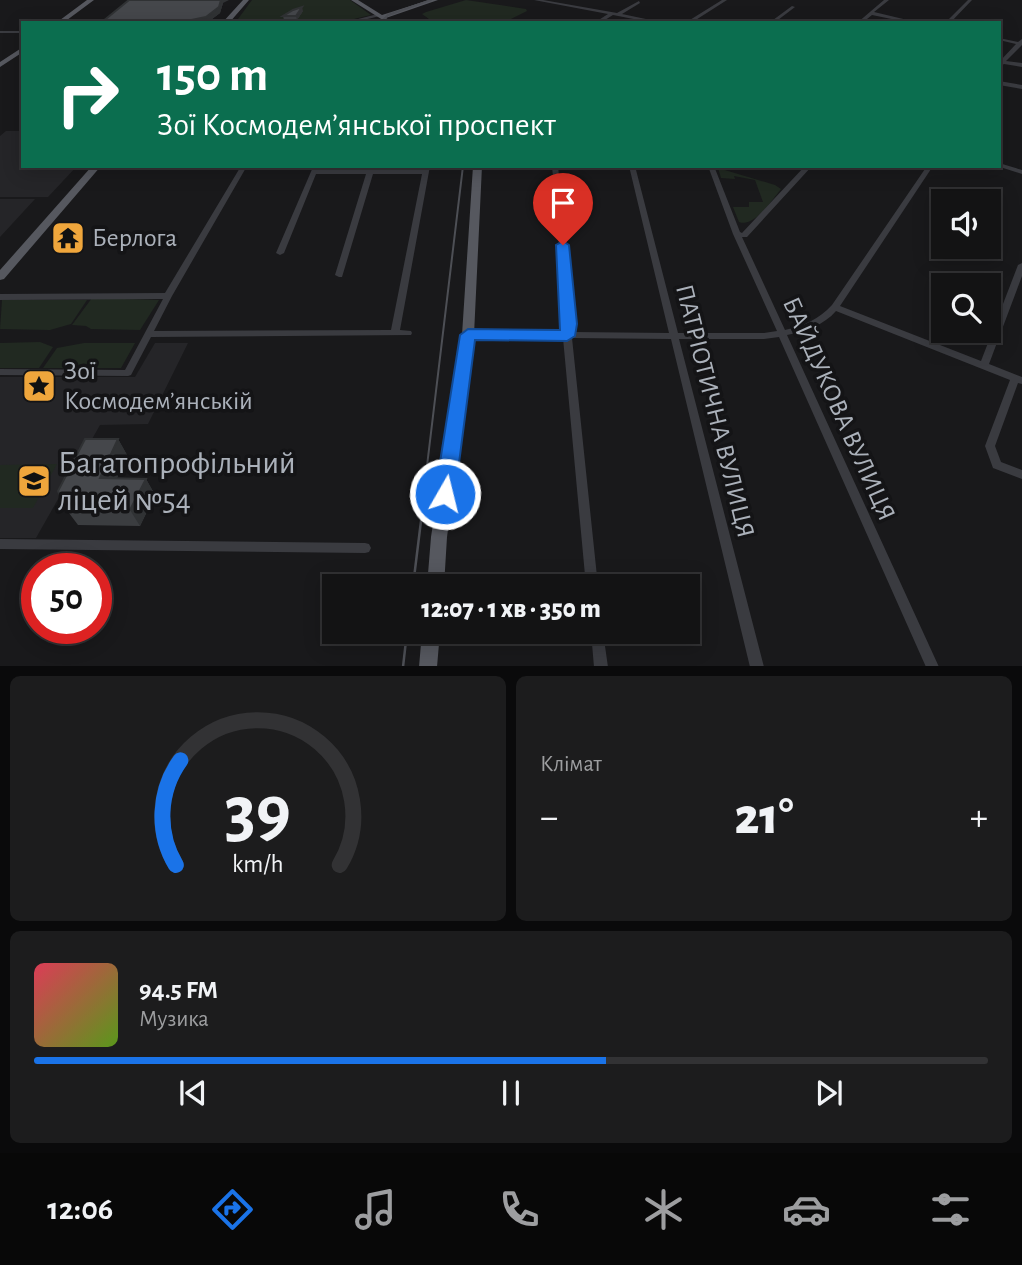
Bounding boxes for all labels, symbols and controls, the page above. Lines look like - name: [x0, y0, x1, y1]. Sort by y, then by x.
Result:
- icon: right: [42, 49, 133, 140]
- text: 150 m: [157, 51, 268, 100]
- text: Зої Космодем’янської проспект: [157, 109, 556, 141]
- pin: [533, 173, 593, 245]
- icon: arrive: [544, 184, 582, 222]
- map controls: [931, 189, 1001, 343]
- button: sound: [931, 189, 1001, 259]
- temple icon: Берлога: [49, 219, 87, 257]
- place label: Берлога: [92, 225, 177, 251]
- button: search: [931, 273, 1001, 343]
- street label: ПАТРІОТИЧНА ВУЛИЦЯ: [671, 282, 759, 540]
- street label: БАЙДУКОВА ВУЛИЦЯ: [778, 293, 900, 525]
- place label: Зої Космодем’янській: [64, 358, 253, 414]
- place icon: Зої Космодем’янській: [20, 367, 58, 405]
- place label: Багатопрофільний ліцей №54: [58, 447, 296, 516]
- position arrow: [408, 457, 482, 531]
- school or university icon: Багатопрофільний ліцей №54: [15, 462, 53, 500]
- speed limit sign: 50: [21, 553, 112, 644]
- text: 12:07 · 1 хв · 350 m: [421, 596, 601, 622]
- text: Клімат: [540, 753, 602, 776]
- text: 39: [225, 777, 291, 850]
- text: 21°: [734, 791, 794, 843]
- text: −: [540, 799, 558, 837]
- text: +: [970, 799, 988, 837]
- text: km/h: [232, 851, 284, 876]
- text: 94.5 FM: [139, 977, 218, 1003]
- text: Музика: [139, 1008, 209, 1031]
- icon: previous: [174, 1074, 212, 1112]
- icon: pause: [492, 1074, 530, 1112]
- icon: next: [810, 1074, 848, 1112]
- icon: directions: [208, 1185, 257, 1234]
- icon: music: [351, 1185, 400, 1234]
- icon: phone: [495, 1185, 544, 1234]
- icon: climate: [639, 1185, 688, 1234]
- icon: car: [782, 1185, 831, 1234]
- icon: filters: [926, 1185, 975, 1234]
- text: 12:06: [47, 1193, 113, 1225]

